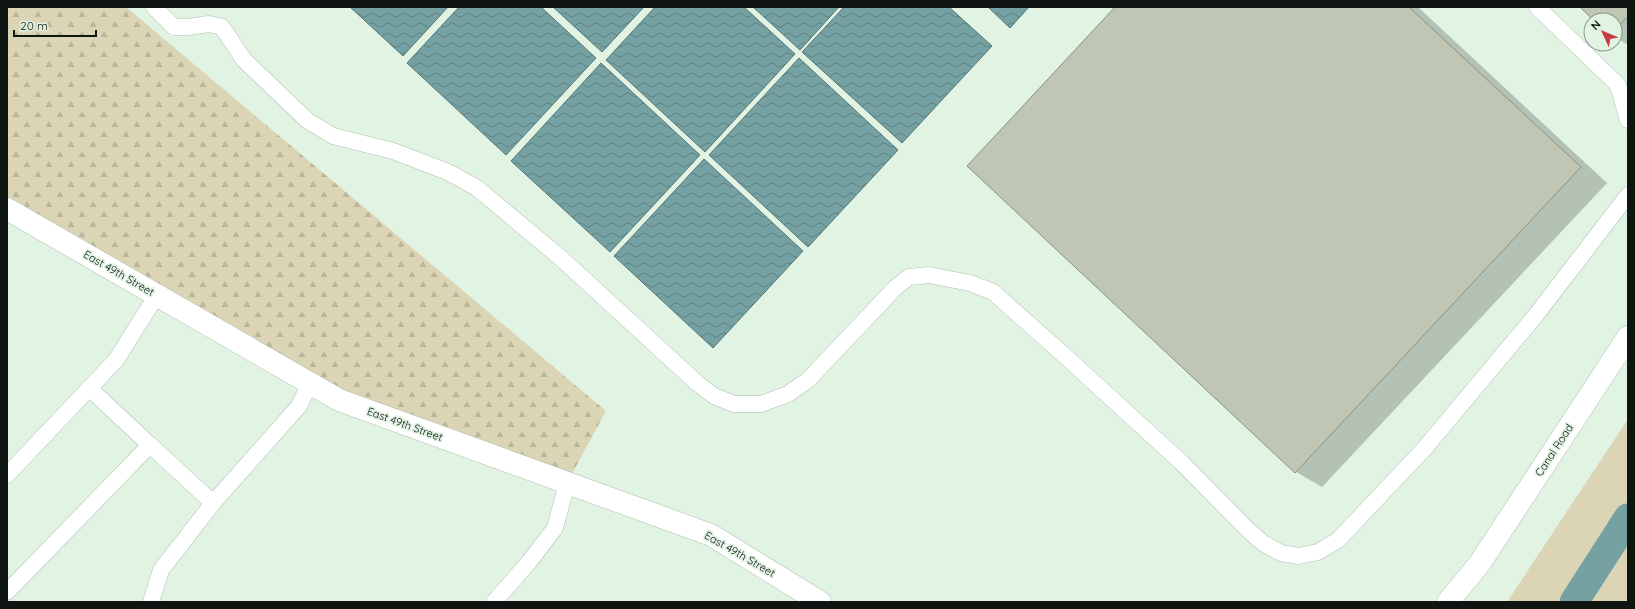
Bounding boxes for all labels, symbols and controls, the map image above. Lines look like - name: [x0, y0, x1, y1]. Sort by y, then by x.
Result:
- scale bar: [14, 12, 96, 38]
- north arrow: [1583, 12, 1623, 52]
- text: N: [1588, 17, 1604, 33]
- text: 20 m: [20, 18, 48, 33]
- street label: East 49th Street: [81, 247, 157, 299]
- street label: East 49th Street: [365, 404, 445, 444]
- street label: Canal Road: [1532, 421, 1576, 479]
- street label: East 49th Street: [702, 528, 778, 580]

